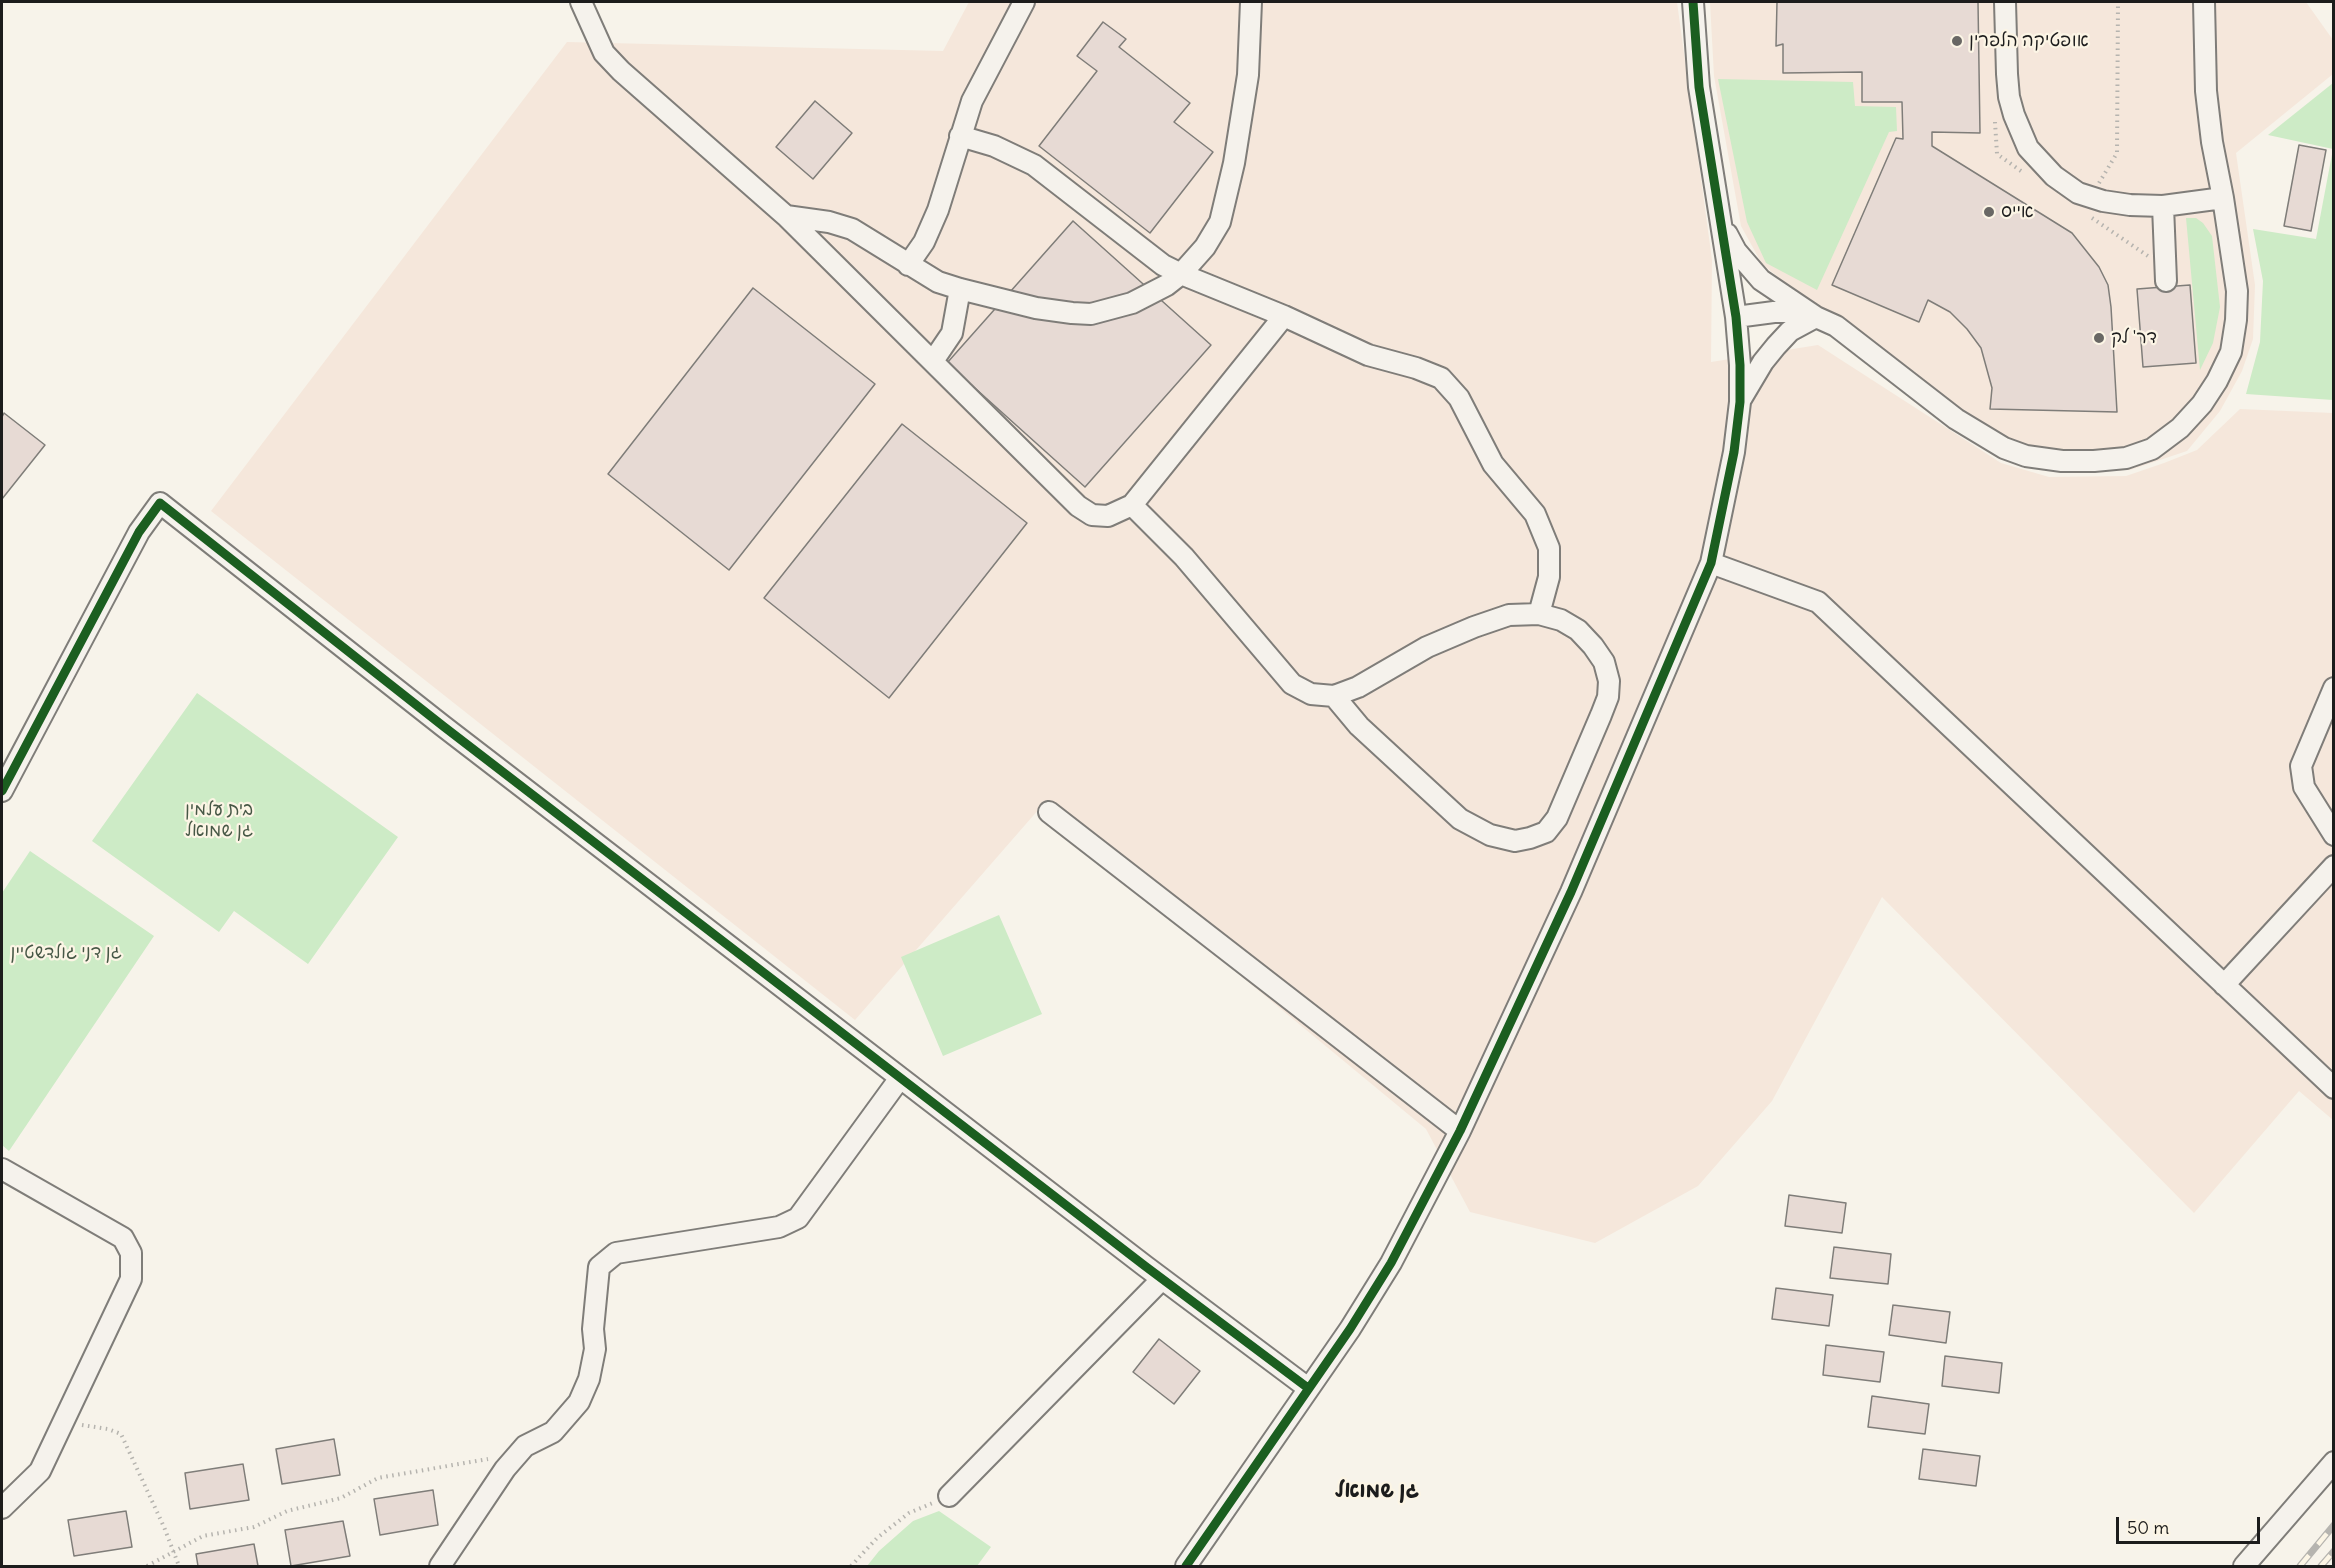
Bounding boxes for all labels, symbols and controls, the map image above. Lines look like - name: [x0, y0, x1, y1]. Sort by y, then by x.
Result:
- place label: אופטיקה הלפרין: [1969, 30, 2089, 52]
- marker: אופטיקה הלפרין: [1950, 34, 1964, 48]
- place label: אייס: [2001, 201, 2034, 223]
- marker: אייס: [1982, 205, 1996, 219]
- place label: דר' לק: [2111, 327, 2157, 349]
- marker: דר' לק: [2092, 331, 2106, 345]
- park label: בית עלמין גן שמואל: [185, 799, 253, 842]
- park label: גן דני גולדשטיין: [10, 942, 122, 964]
- district label: גן שמואל: [1335, 1478, 1419, 1504]
- scale bar: [2119, 1505, 2263, 1543]
- text: 50 m: [2127, 1516, 2169, 1539]

